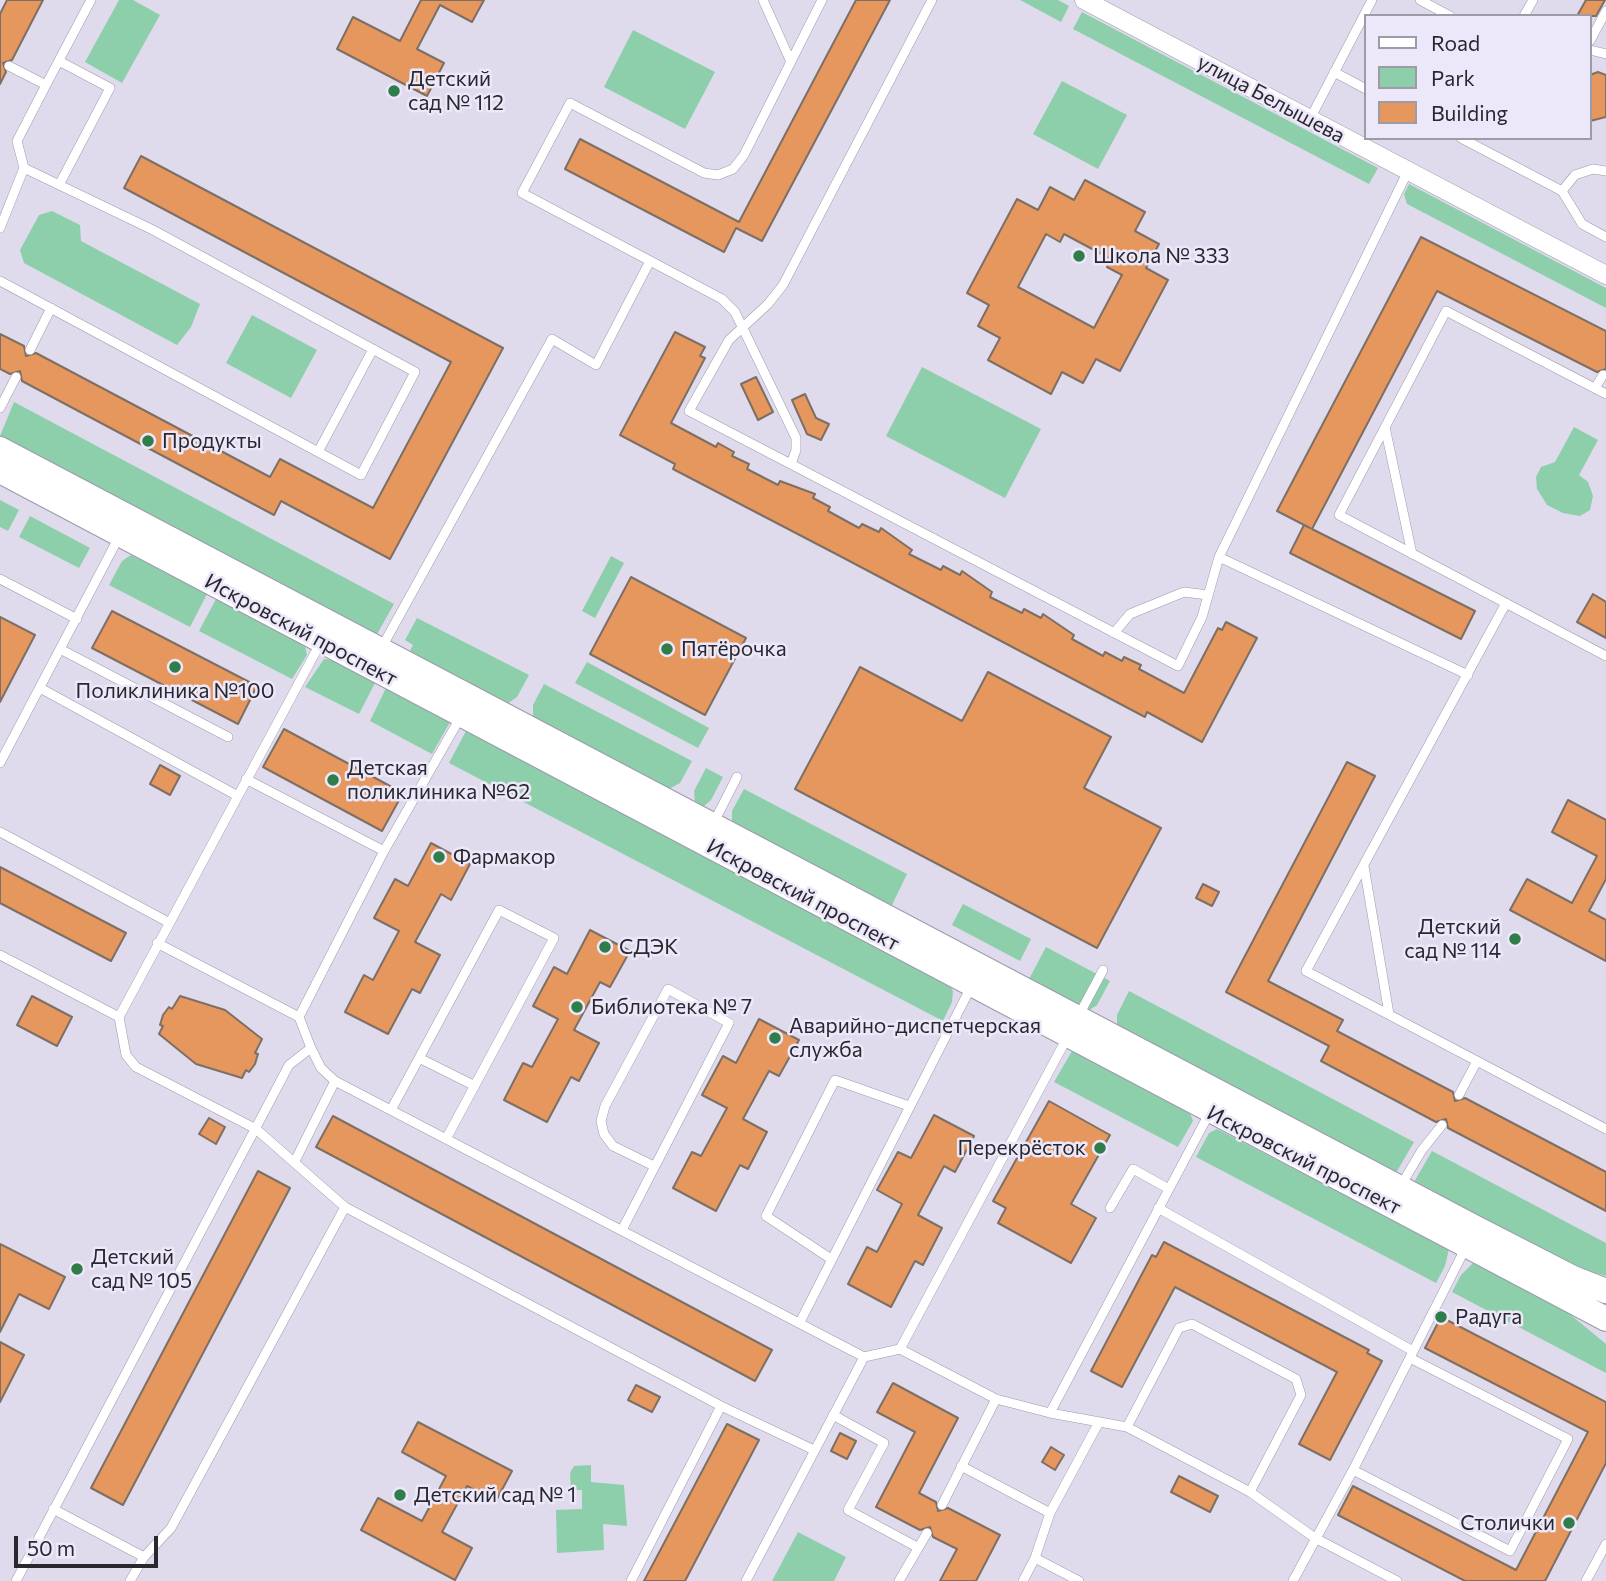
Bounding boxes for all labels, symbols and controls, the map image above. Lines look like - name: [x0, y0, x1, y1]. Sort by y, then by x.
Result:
- legend: [1364, 14, 1592, 140]
- text: Road: [1431, 30, 1480, 55]
- street label: улица Белышева: [1193, 49, 1349, 149]
- text: Park: [1431, 65, 1475, 90]
- place label: Детский сад № 112: [408, 66, 504, 116]
- marker: Детский сад № 112: [386, 83, 402, 99]
- text: Building: [1431, 100, 1508, 125]
- place label: Школа № 333: [1093, 243, 1230, 269]
- marker: Школа № 333: [1071, 248, 1087, 264]
- place label: Продукты: [162, 428, 262, 454]
- marker: Продукты: [140, 433, 156, 449]
- street label: Искровский проспект: [200, 569, 402, 691]
- place label: Пятёрочка: [681, 636, 787, 662]
- marker: Пятёрочка: [659, 641, 675, 657]
- marker: Поликлиника №100: [167, 659, 183, 675]
- place label: Поликлиника №100: [76, 678, 274, 704]
- place label: Детская поликлиника №62: [347, 755, 530, 805]
- marker: Детская поликлиника №62: [325, 772, 341, 788]
- street label: Искровский проспект: [702, 834, 904, 956]
- place label: Фармакор: [453, 844, 556, 870]
- marker: Фармакор: [431, 849, 447, 865]
- place label: Детский сад № 114: [1404, 914, 1501, 964]
- marker: Детский сад № 114: [1507, 931, 1523, 947]
- place label: СДЭК: [619, 934, 678, 960]
- marker: СДЭК: [597, 939, 613, 955]
- place label: Библиотека № 7: [591, 994, 752, 1020]
- marker: Библиотека № 7: [569, 999, 585, 1015]
- place label: Аварийно-диспетчерская служба: [789, 1013, 1041, 1063]
- marker: Аварийно-диспетчерская служба: [767, 1030, 783, 1046]
- street label: Искровский проспект: [1203, 1100, 1405, 1220]
- place label: Перекрёсток: [957, 1135, 1086, 1161]
- marker: Перекрёсток: [1092, 1140, 1108, 1156]
- place label: Детский сад № 105: [91, 1244, 192, 1294]
- marker: Детский сад № 105: [69, 1261, 85, 1277]
- place label: Радуга: [1455, 1304, 1522, 1330]
- marker: Радуга: [1433, 1309, 1449, 1325]
- place label: Детский сад № 1: [414, 1482, 576, 1508]
- marker: Детский сад № 1: [392, 1487, 408, 1503]
- place label: Столички: [1460, 1510, 1555, 1536]
- marker: Столички: [1561, 1515, 1577, 1531]
- scale bar: [18, 1522, 161, 1566]
- text: 50 m: [27, 1535, 75, 1560]

